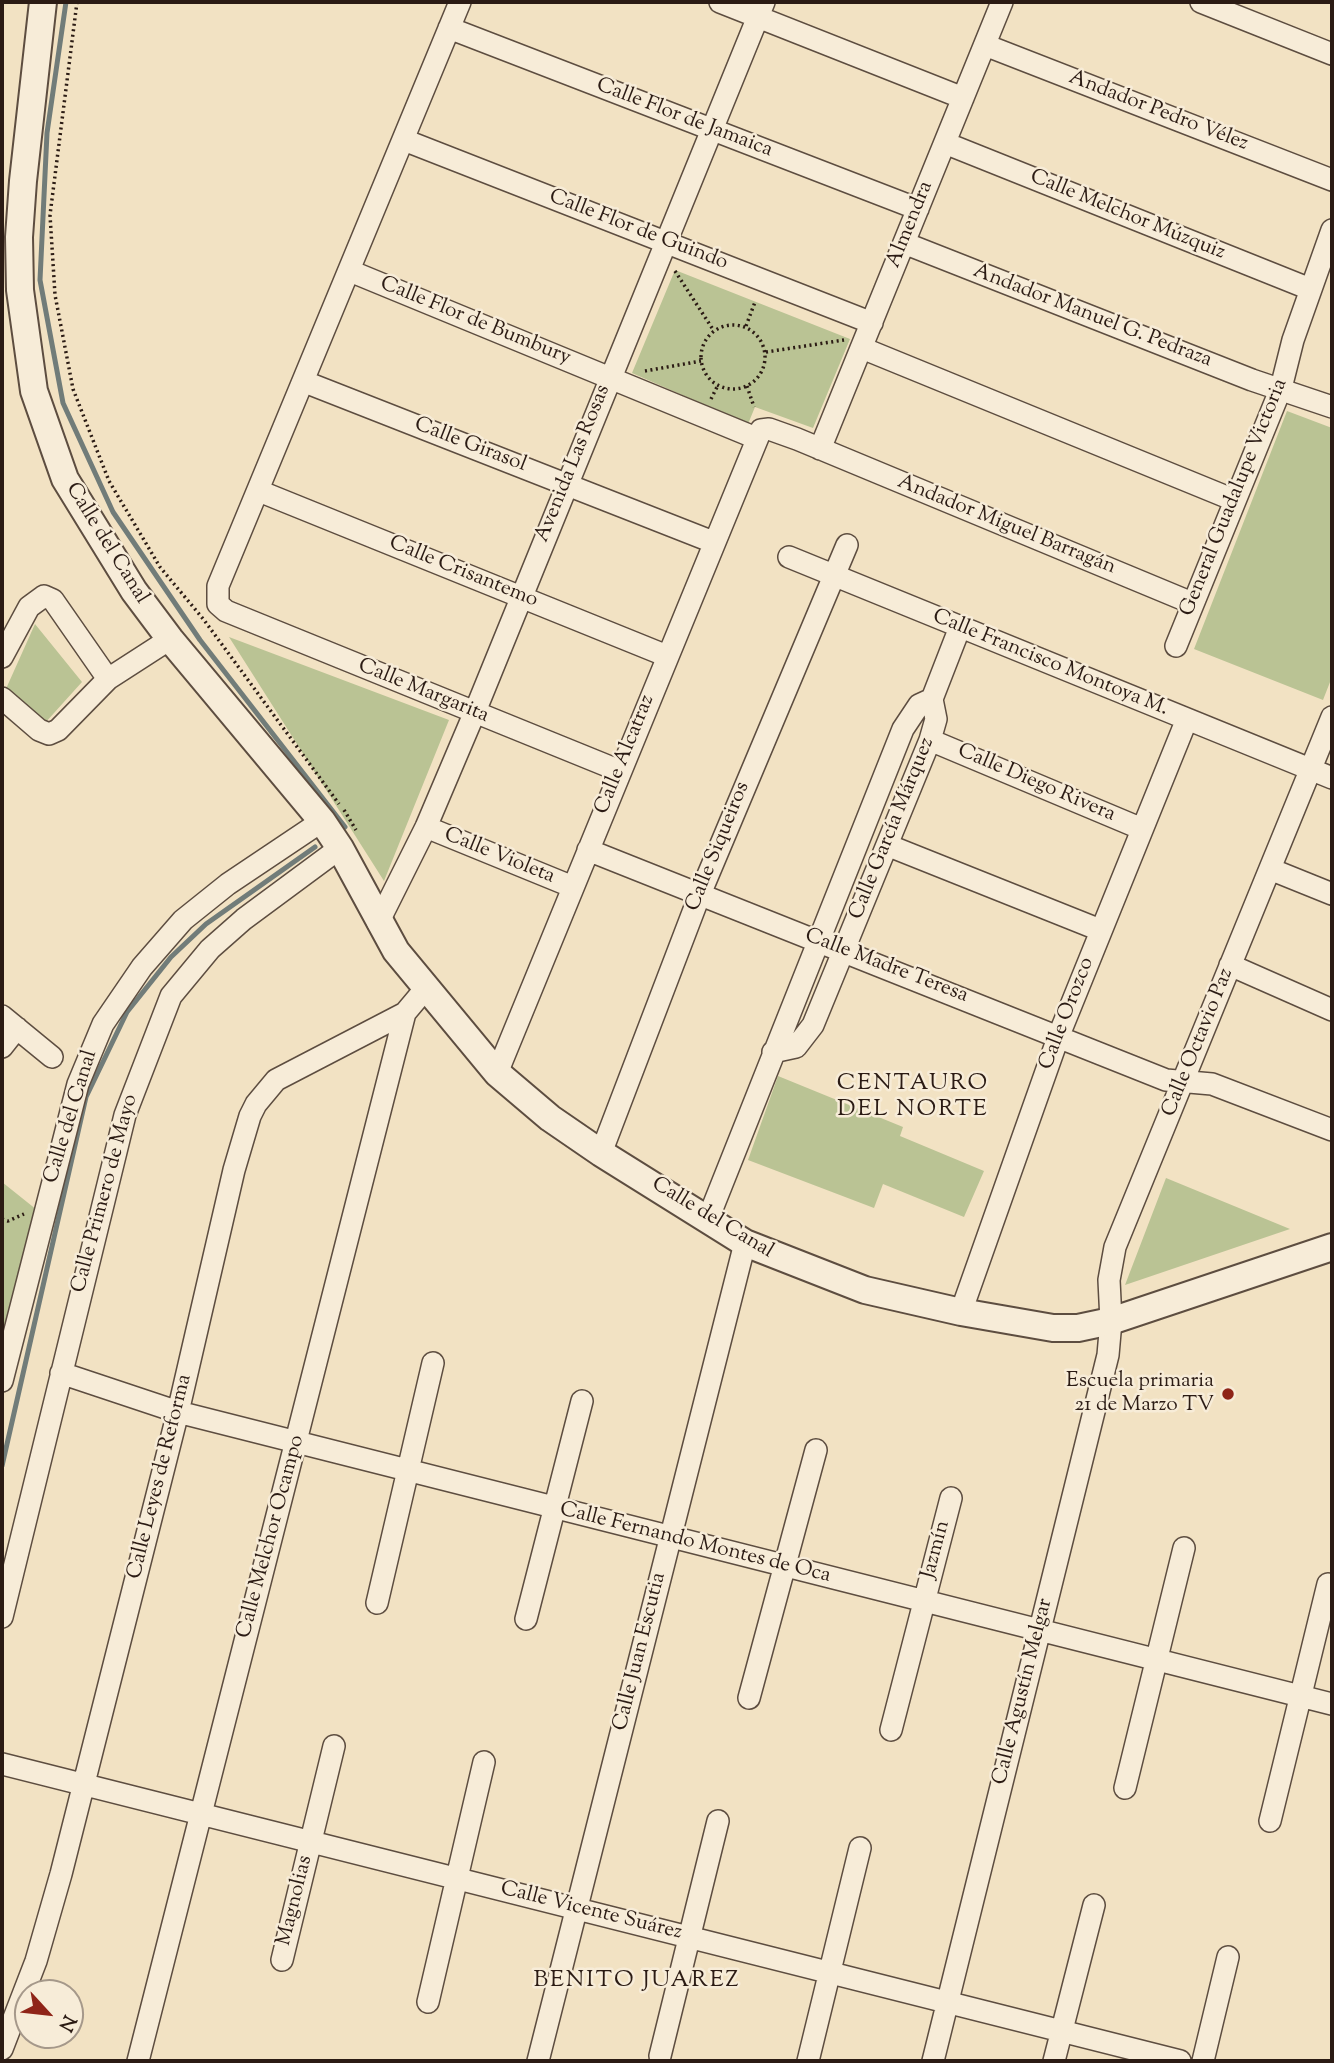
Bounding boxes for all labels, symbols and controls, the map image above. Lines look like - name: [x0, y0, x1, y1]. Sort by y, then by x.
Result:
- street label: Andador Pedro Vélez: [1065, 66, 1251, 158]
- street label: Calle Flor de Jamaica: [592, 74, 776, 164]
- street label: Calle Melchor Múzquiz: [1026, 165, 1228, 267]
- street label: Almendra: [882, 178, 940, 272]
- street label: Calle Flor de Guindo: [545, 185, 731, 277]
- street label: Andador Manuel G. Pedraza: [969, 260, 1215, 374]
- street label: Calle Flor de Bumbury: [376, 272, 574, 372]
- street label: General Guadalupe Victoria: [1176, 376, 1294, 620]
- street label: Avenida Las Rosas: [531, 382, 617, 546]
- street label: Calle Girasol: [410, 413, 530, 479]
- street label: Andador Miguel Barragán: [893, 471, 1119, 581]
- street label: Calle del Canal: [59, 479, 153, 609]
- street label: Calle Crisantemo: [385, 532, 541, 614]
- street label: Calle Francisco Montoya M.: [928, 605, 1172, 723]
- street label: Calle Margarita: [354, 654, 492, 730]
- street label: Calle Alcatraz: [591, 692, 661, 818]
- street label: Calle García Márquez: [845, 734, 941, 924]
- street label: Calle Diego Rivera: [953, 739, 1119, 829]
- street label: Calle Siqueiros: [682, 779, 756, 915]
- street label: Calle Violeta: [440, 823, 558, 891]
- street label: Calle Madre Teresa: [801, 924, 971, 1010]
- street label: Calle Orozco: [1035, 954, 1101, 1074]
- street label: Calle Octavio Paz: [1158, 965, 1240, 1121]
- street label: Calle del Canal: [40, 1047, 104, 1187]
- district label: CENTAURO DEL NORTE: [838, 1071, 988, 1125]
- street label: Calle Primero de Mayo: [67, 1092, 145, 1296]
- street label: Calle del Canal: [646, 1173, 778, 1265]
- place label: Escuela primaria 21 de Marzo TV: [1066, 1369, 1214, 1419]
- street label: Calle Leyes de Reforma: [123, 1372, 199, 1582]
- marker: Escuela primaria 21 de Marzo TV: [1220, 1386, 1236, 1402]
- street label: Calle Melchor Ocampo: [233, 1433, 311, 1641]
- street label: Calle Fernando Montes de Oca: [557, 1498, 833, 1590]
- street label: Jazmín: [917, 1518, 957, 1582]
- street label: Calle Juan Escutia: [609, 1570, 673, 1734]
- street label: Calle Agustín Melgar: [989, 1596, 1059, 1788]
- street label: Magnolias: [273, 1853, 319, 1949]
- street label: Calle Vicente Suárez: [498, 1877, 684, 1947]
- district label: BENITO JUAREZ: [535, 1968, 739, 1996]
- north arrow: [14, 1979, 84, 2049]
- text: N: [51, 2010, 82, 2036]

